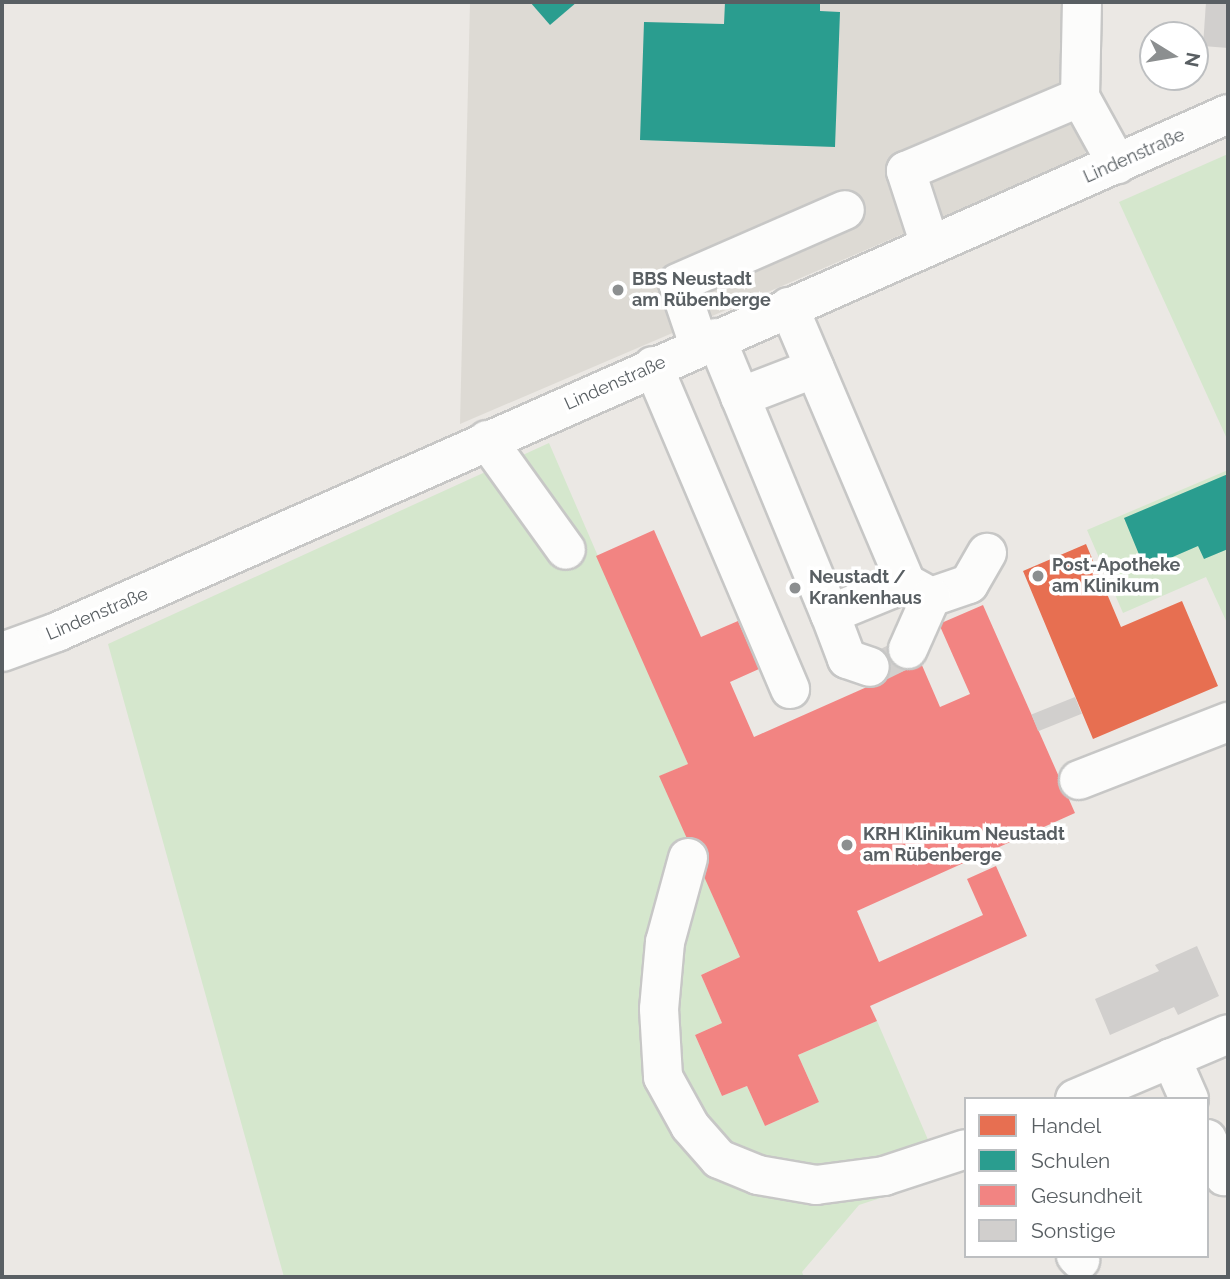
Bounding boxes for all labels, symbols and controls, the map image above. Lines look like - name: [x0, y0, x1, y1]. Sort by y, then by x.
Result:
- north arrow: [1139, 21, 1209, 91]
- text: N: [1180, 50, 1205, 69]
- street label: Lindenstraße: [1080, 124, 1188, 188]
- place label: BBS Neustadt am Rübenberge: [632, 269, 771, 312]
- marker: BBS Neustadt am Rübenberge: [610, 282, 626, 298]
- street label: Lindenstraße: [561, 351, 669, 415]
- place label: Post-Apotheke am Klinikum: [1052, 555, 1180, 598]
- place label: Neustadt / Krankenhaus: [809, 567, 922, 610]
- marker: Post-Apotheke am Klinikum: [1030, 568, 1046, 584]
- marker: Neustadt / Krankenhaus: [787, 580, 803, 596]
- street label: Lindenstraße: [43, 583, 151, 645]
- place label: KRH Klinikum Neustadt am Rübenberge: [863, 824, 1065, 866]
- marker: KRH Klinikum Neustadt am Rübenberge: [837, 835, 857, 855]
- legend: [964, 1097, 1209, 1258]
- text: Handel: [1031, 1113, 1101, 1138]
- text: Schulen: [1031, 1148, 1110, 1173]
- text: Gesundheit: [1031, 1183, 1142, 1208]
- text: Sonstige: [1031, 1218, 1116, 1243]

